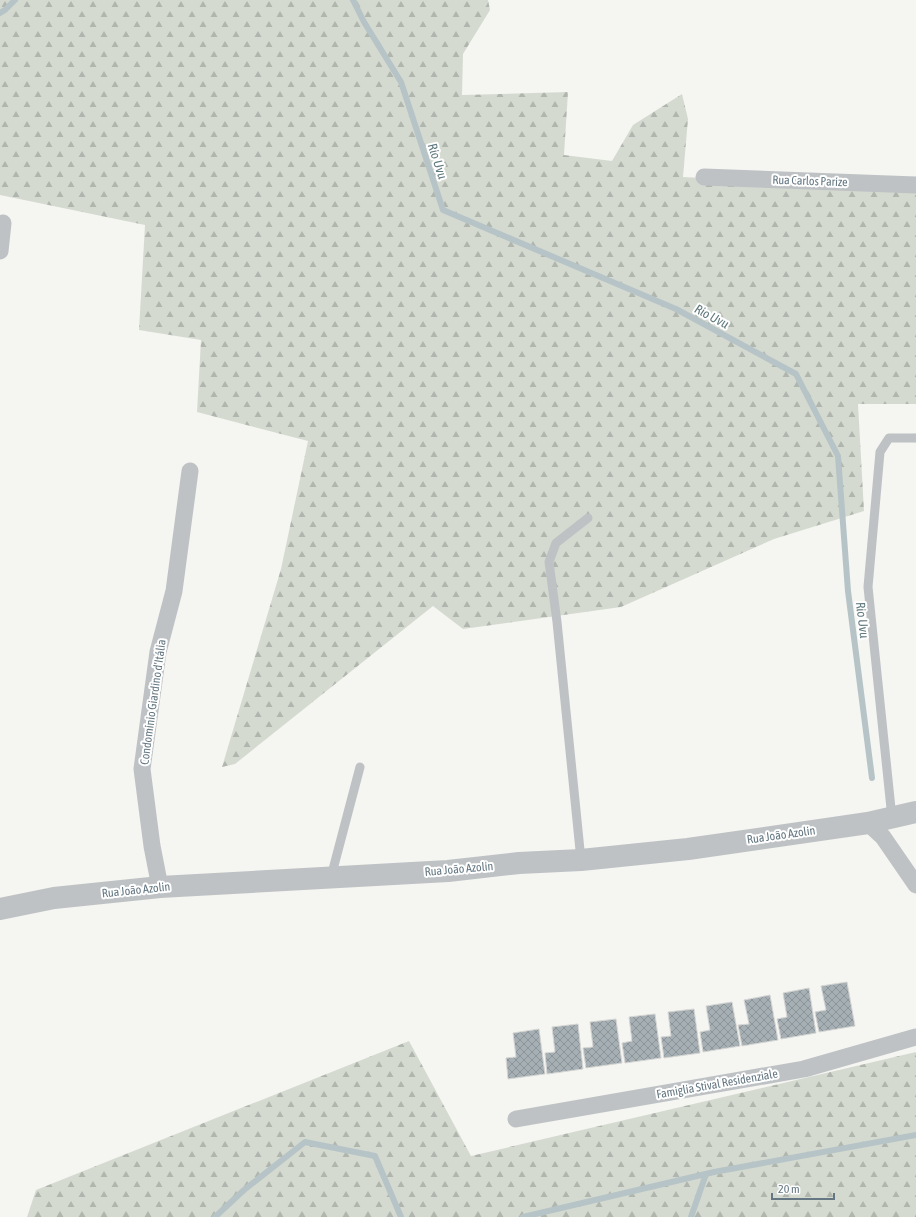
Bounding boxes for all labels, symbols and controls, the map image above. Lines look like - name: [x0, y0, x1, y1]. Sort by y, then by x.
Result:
- water label: Rio Uvu: [425, 141, 450, 181]
- street label: Rua Carlos Parize: [772, 173, 848, 189]
- water label: Rio Uvu: [692, 301, 731, 332]
- water label: Rio Uvu: [853, 601, 872, 639]
- street label: Condomínio Giardino d'Itália: [137, 638, 169, 766]
- street label: Rua João Azolin: [746, 823, 816, 847]
- street label: Rua João Azolin: [424, 859, 494, 879]
- street label: Rua João Azolin: [101, 879, 171, 901]
- street label: Famiglia Stival Residenziale: [655, 1066, 779, 1102]
- scale bar: [772, 1175, 834, 1201]
- text: 20 m: [778, 1182, 800, 1196]

